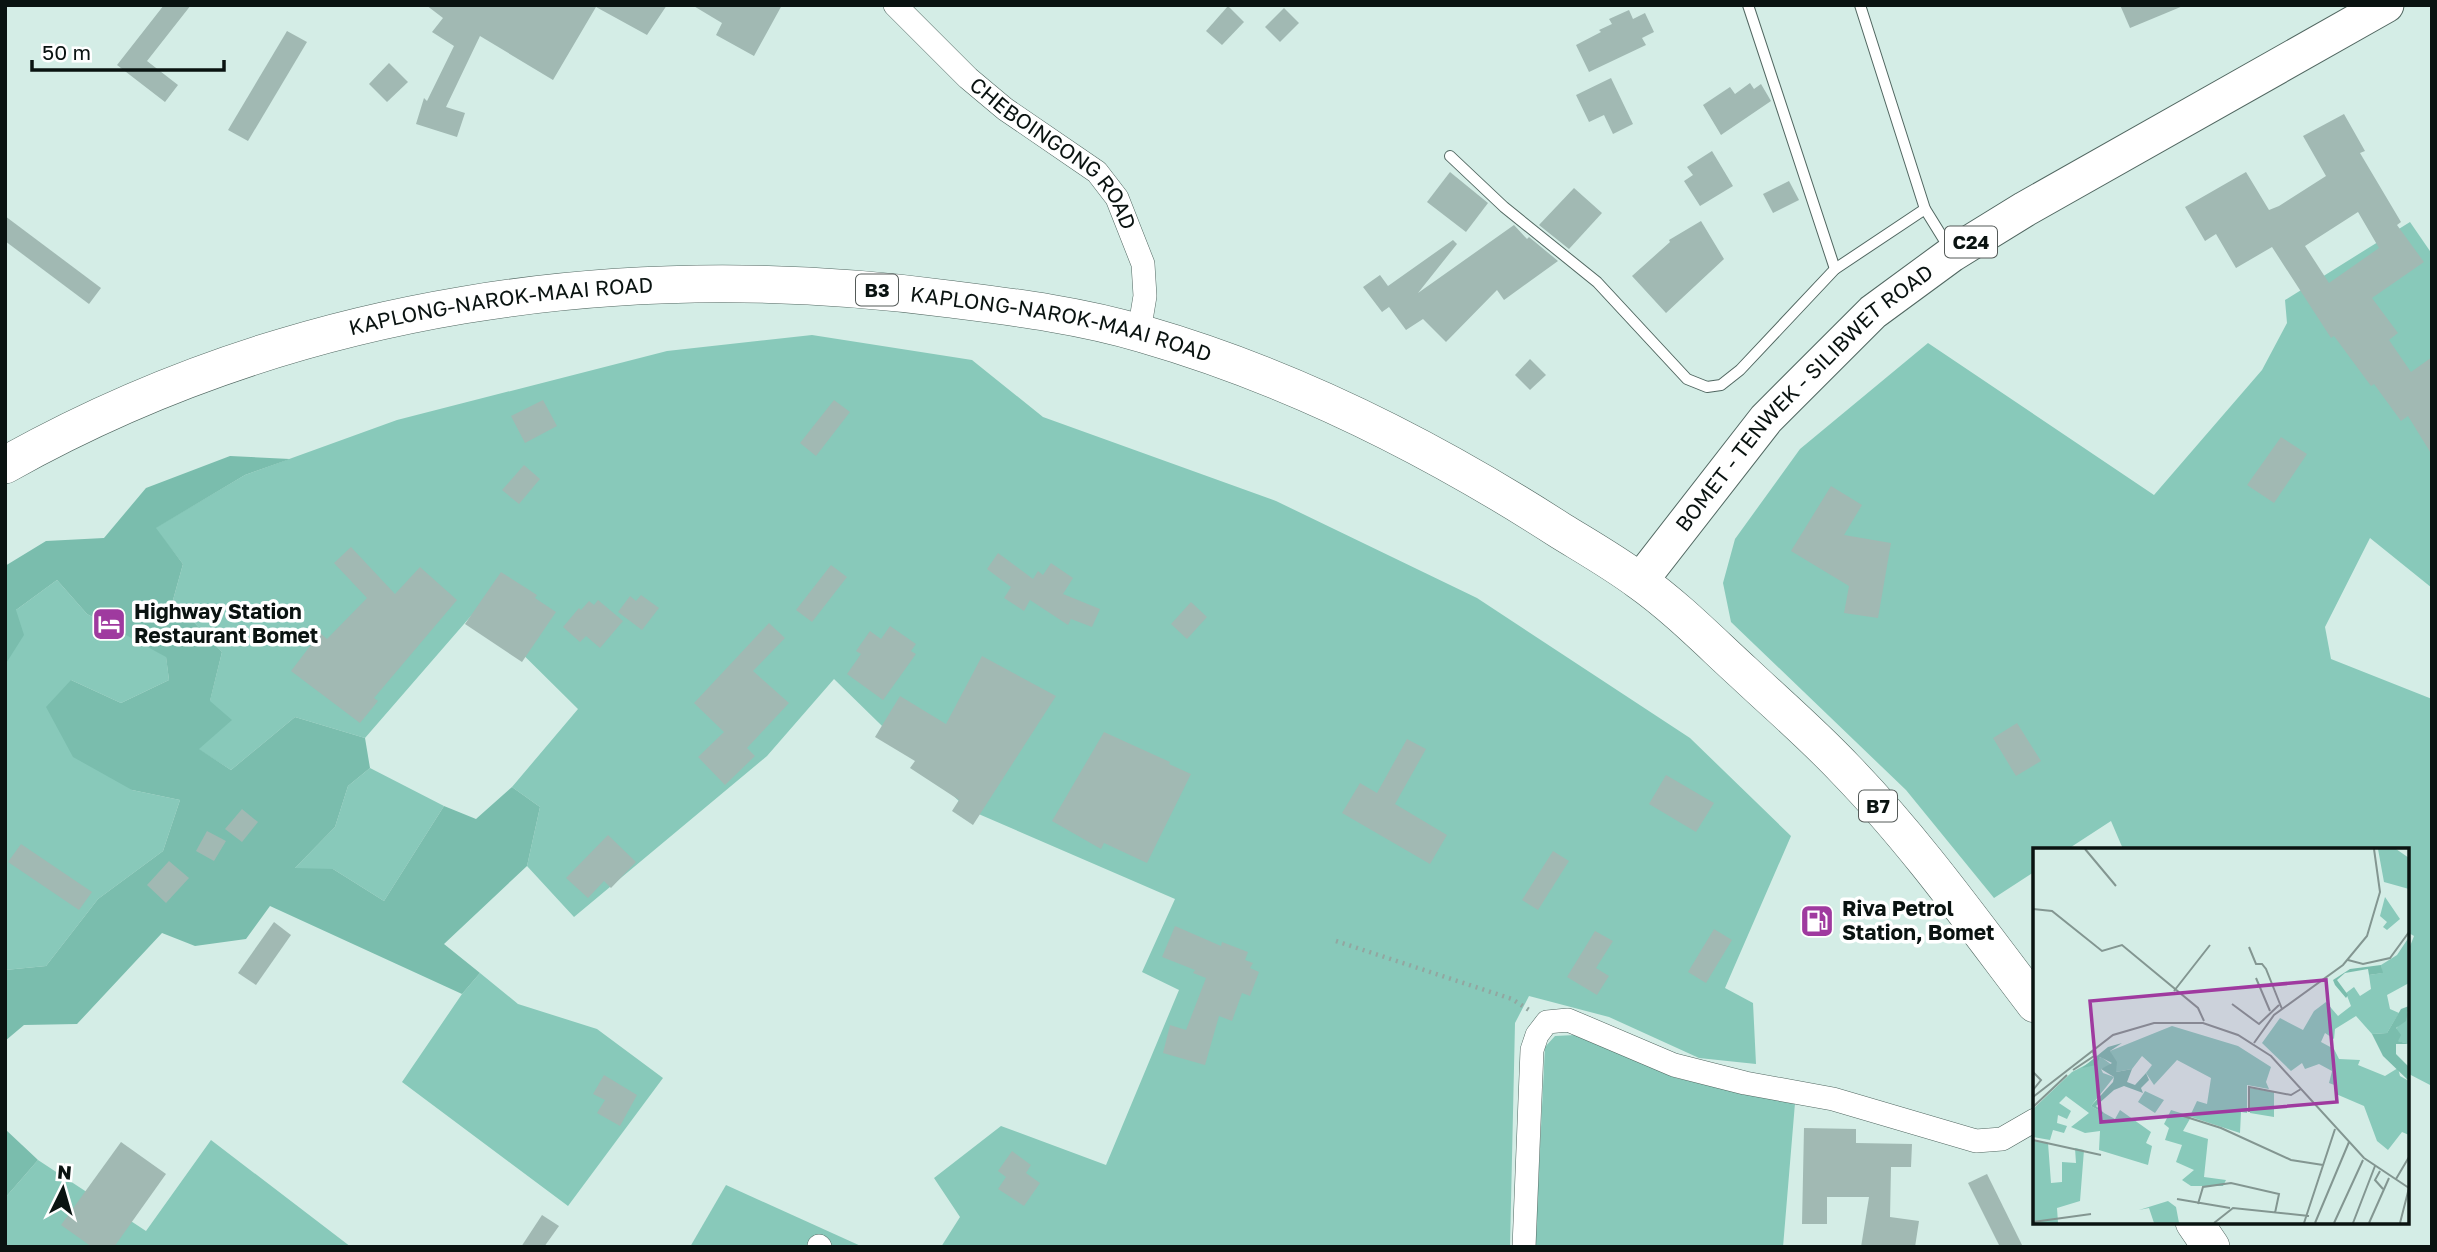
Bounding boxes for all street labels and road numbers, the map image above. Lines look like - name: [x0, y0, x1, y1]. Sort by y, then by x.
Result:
- street label: CHEBOINGONG ROAD: [965, 71, 1142, 233]
- road number: C24: [1945, 226, 1997, 258]
- street label: BOMET - TENWEK - SILIBWET ROAD: [1669, 258, 1938, 536]
- street label: KAPLONG-NAROK-MAAI ROAD: [346, 271, 654, 340]
- road number: B3: [856, 274, 898, 306]
- street label: KAPLONG-NAROK-MAAI ROAD: [909, 280, 1215, 367]
- road number: B7: [1859, 790, 1897, 821]

